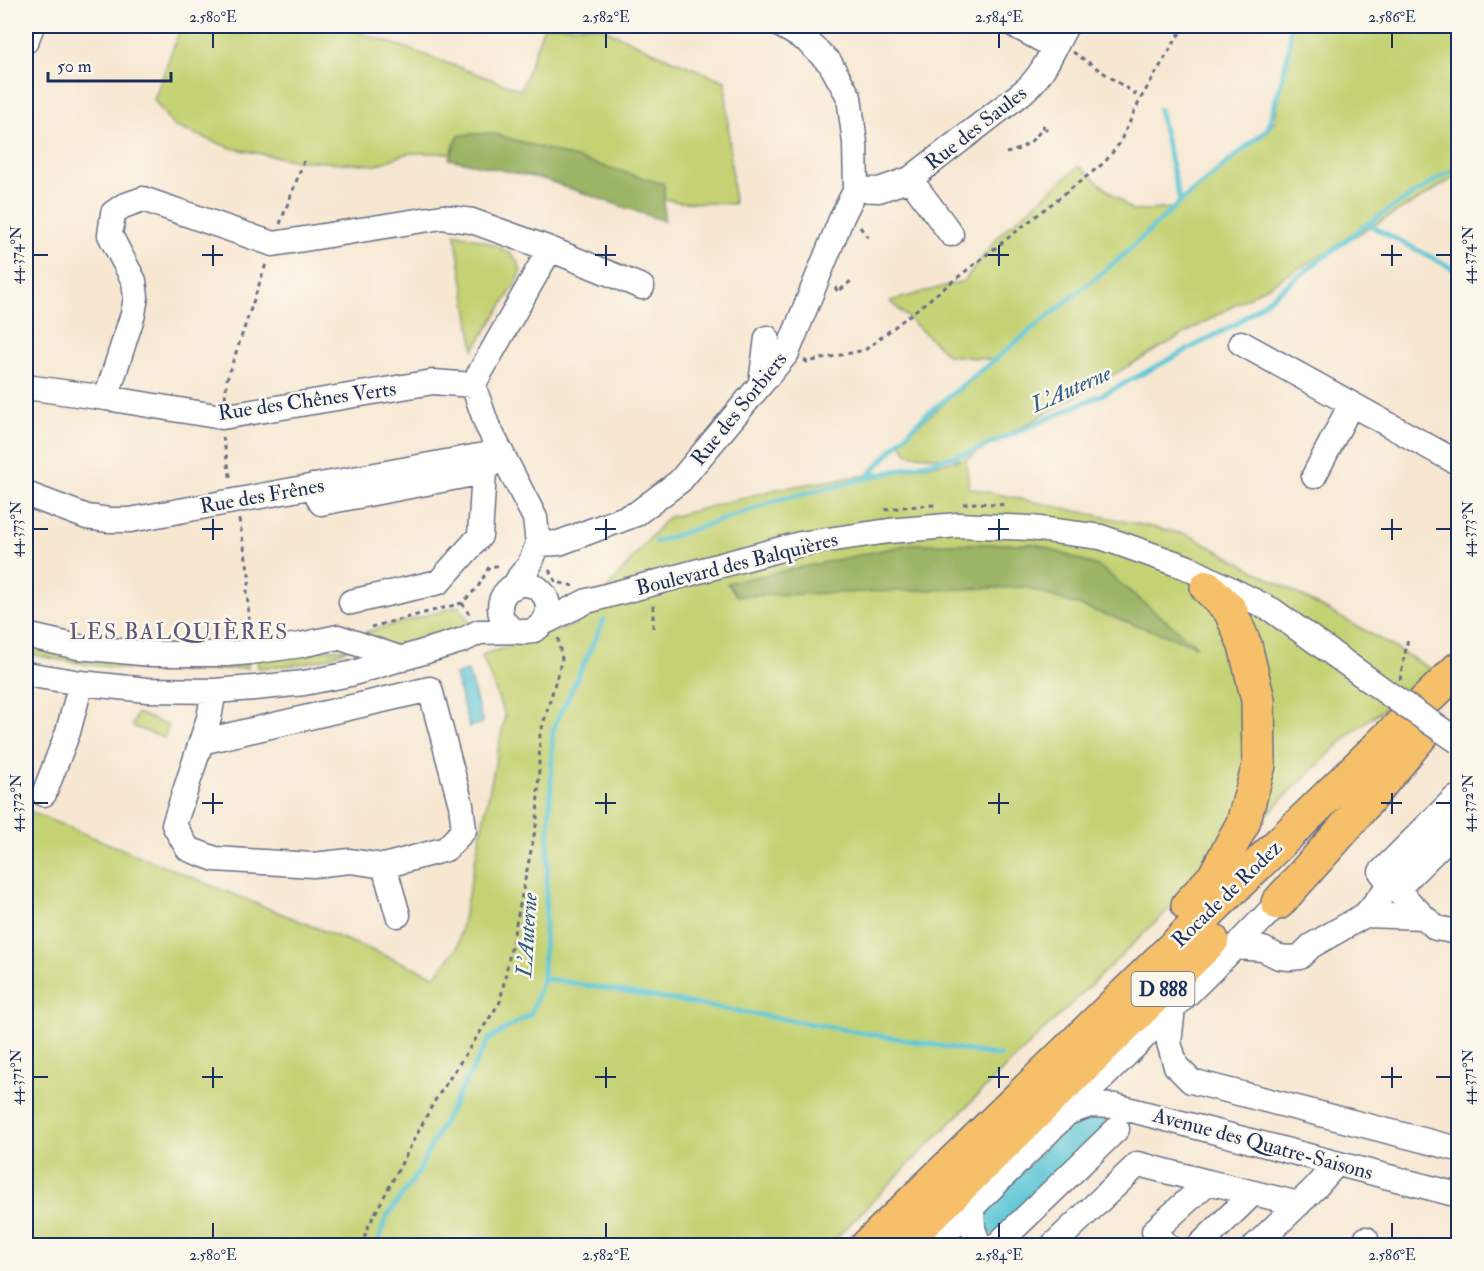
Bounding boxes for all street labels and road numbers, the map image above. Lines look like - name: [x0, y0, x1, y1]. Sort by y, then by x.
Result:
- street label: Rue des Saules: [920, 80, 1032, 176]
- street label: Rue des Sorbiers: [685, 347, 793, 471]
- street label: Rue des Chênes Verts: [216, 375, 398, 427]
- street label: Rue des Frênes: [198, 472, 326, 520]
- street label: Boulevard des Balquières: [633, 526, 841, 602]
- street label: Rocade de Rodez: [1166, 835, 1288, 953]
- road number: D 888: [1132, 972, 1194, 1006]
- street label: Avenue des Quatre-Saisons: [1149, 1101, 1376, 1186]

